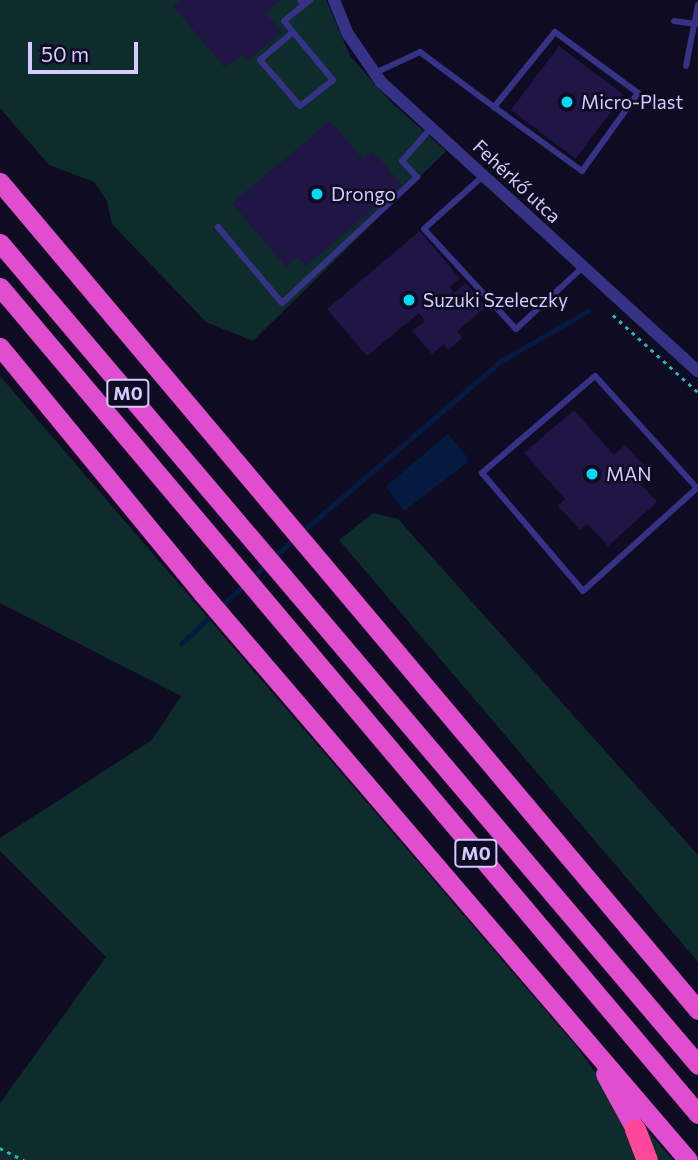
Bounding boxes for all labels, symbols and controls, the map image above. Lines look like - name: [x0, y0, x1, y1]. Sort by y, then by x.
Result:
- scale bar: [32, 28, 142, 72]
- text: 50 m: [41, 41, 89, 66]
- place label: Micro-Plast: [581, 91, 683, 113]
- marker: Micro-Plast: [559, 94, 575, 110]
- street label: Fehérkő utca: [468, 135, 566, 227]
- place label: Drongo: [331, 183, 396, 205]
- marker: Drongo: [309, 186, 325, 202]
- place label: Suzuki Szeleczky: [423, 289, 568, 311]
- marker: Suzuki Szeleczky: [401, 292, 417, 308]
- road number: M0: [105, 379, 151, 408]
- place label: MAN: [606, 463, 652, 485]
- marker: MAN: [584, 466, 600, 482]
- road number: M0: [453, 838, 499, 868]

